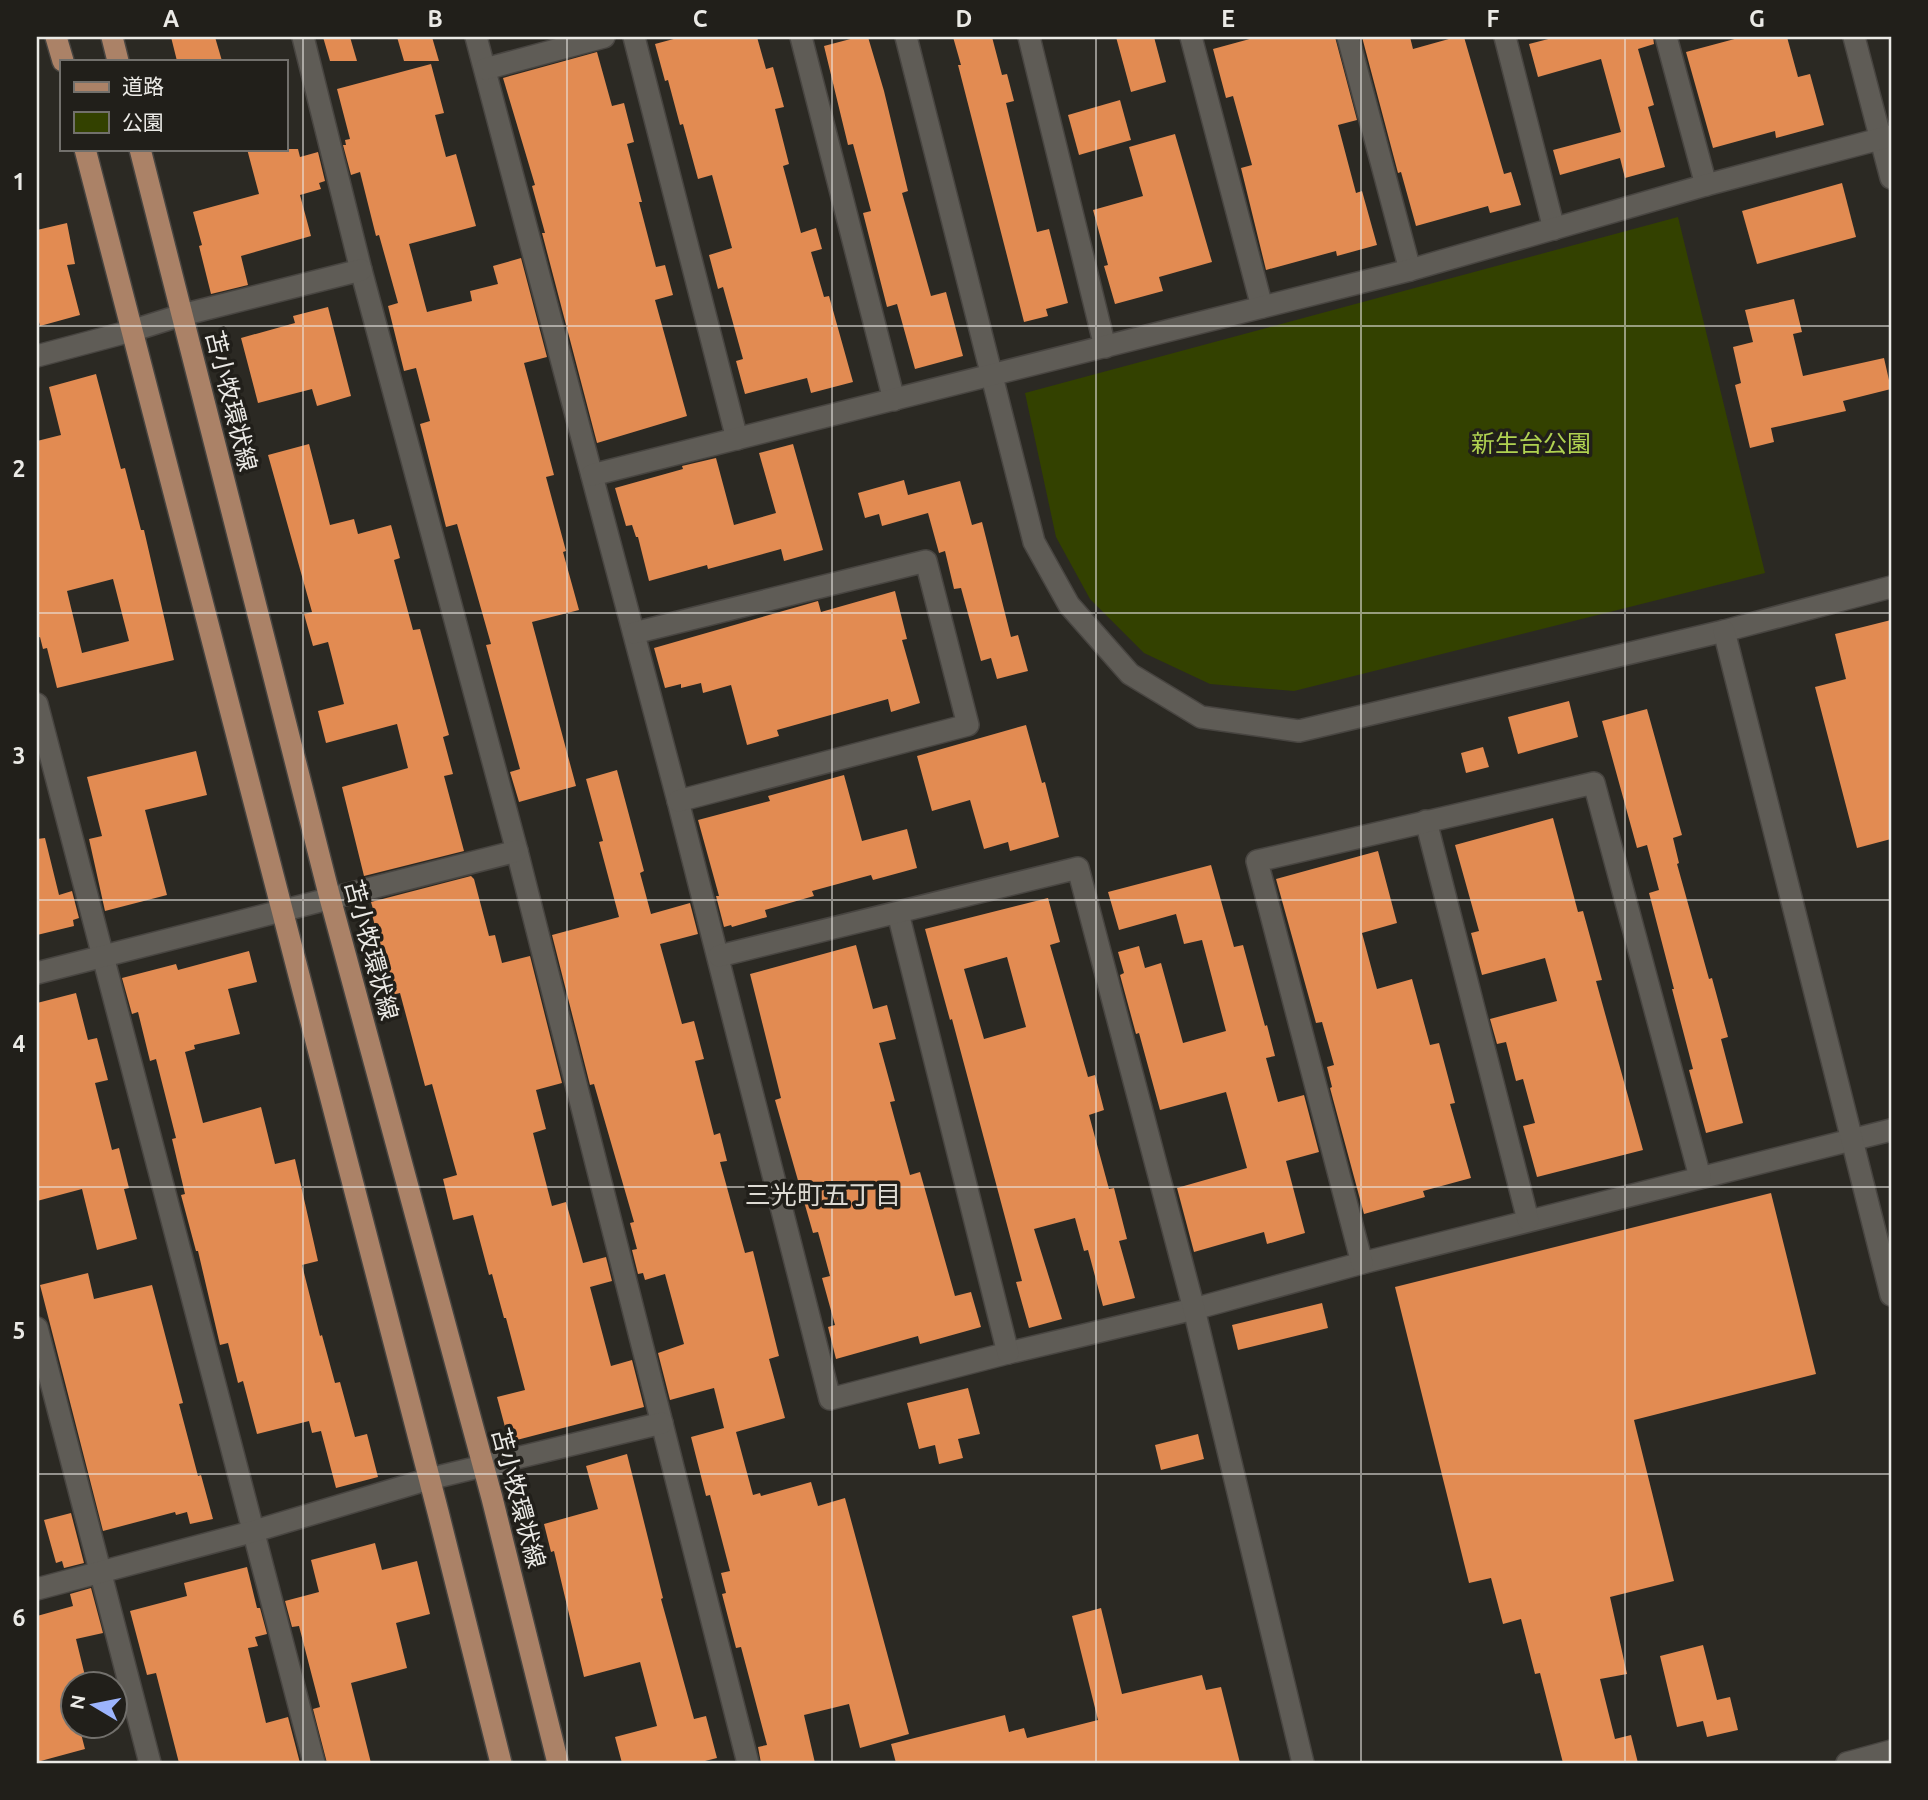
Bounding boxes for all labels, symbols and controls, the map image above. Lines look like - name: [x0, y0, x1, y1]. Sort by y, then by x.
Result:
- text: A: [163, 6, 179, 31]
- text: B: [427, 6, 443, 31]
- text: C: [693, 6, 708, 31]
- text: D: [956, 6, 972, 31]
- text: E: [1221, 6, 1235, 31]
- text: F: [1487, 6, 1500, 31]
- text: G: [1749, 6, 1765, 31]
- legend: [60, 60, 287, 150]
- text: 道路: [122, 74, 164, 98]
- text: 公園: [122, 110, 164, 134]
- text: 1: [13, 169, 25, 194]
- street label: 苫小牧環状線: [201, 328, 262, 474]
- park label: 新生台公園: [1471, 430, 1591, 457]
- text: 2: [13, 456, 25, 481]
- text: 3: [13, 743, 25, 768]
- street label: 苫小牧環状線: [340, 877, 403, 1023]
- text: 4: [13, 1031, 26, 1056]
- district label: 三光町五丁目: [745, 1180, 901, 1209]
- text: 5: [13, 1318, 25, 1343]
- street label: 苫小牧環状線: [487, 1425, 550, 1571]
- text: 6: [13, 1605, 26, 1630]
- north arrow: [60, 1671, 130, 1741]
- text: N: [65, 1693, 89, 1711]

